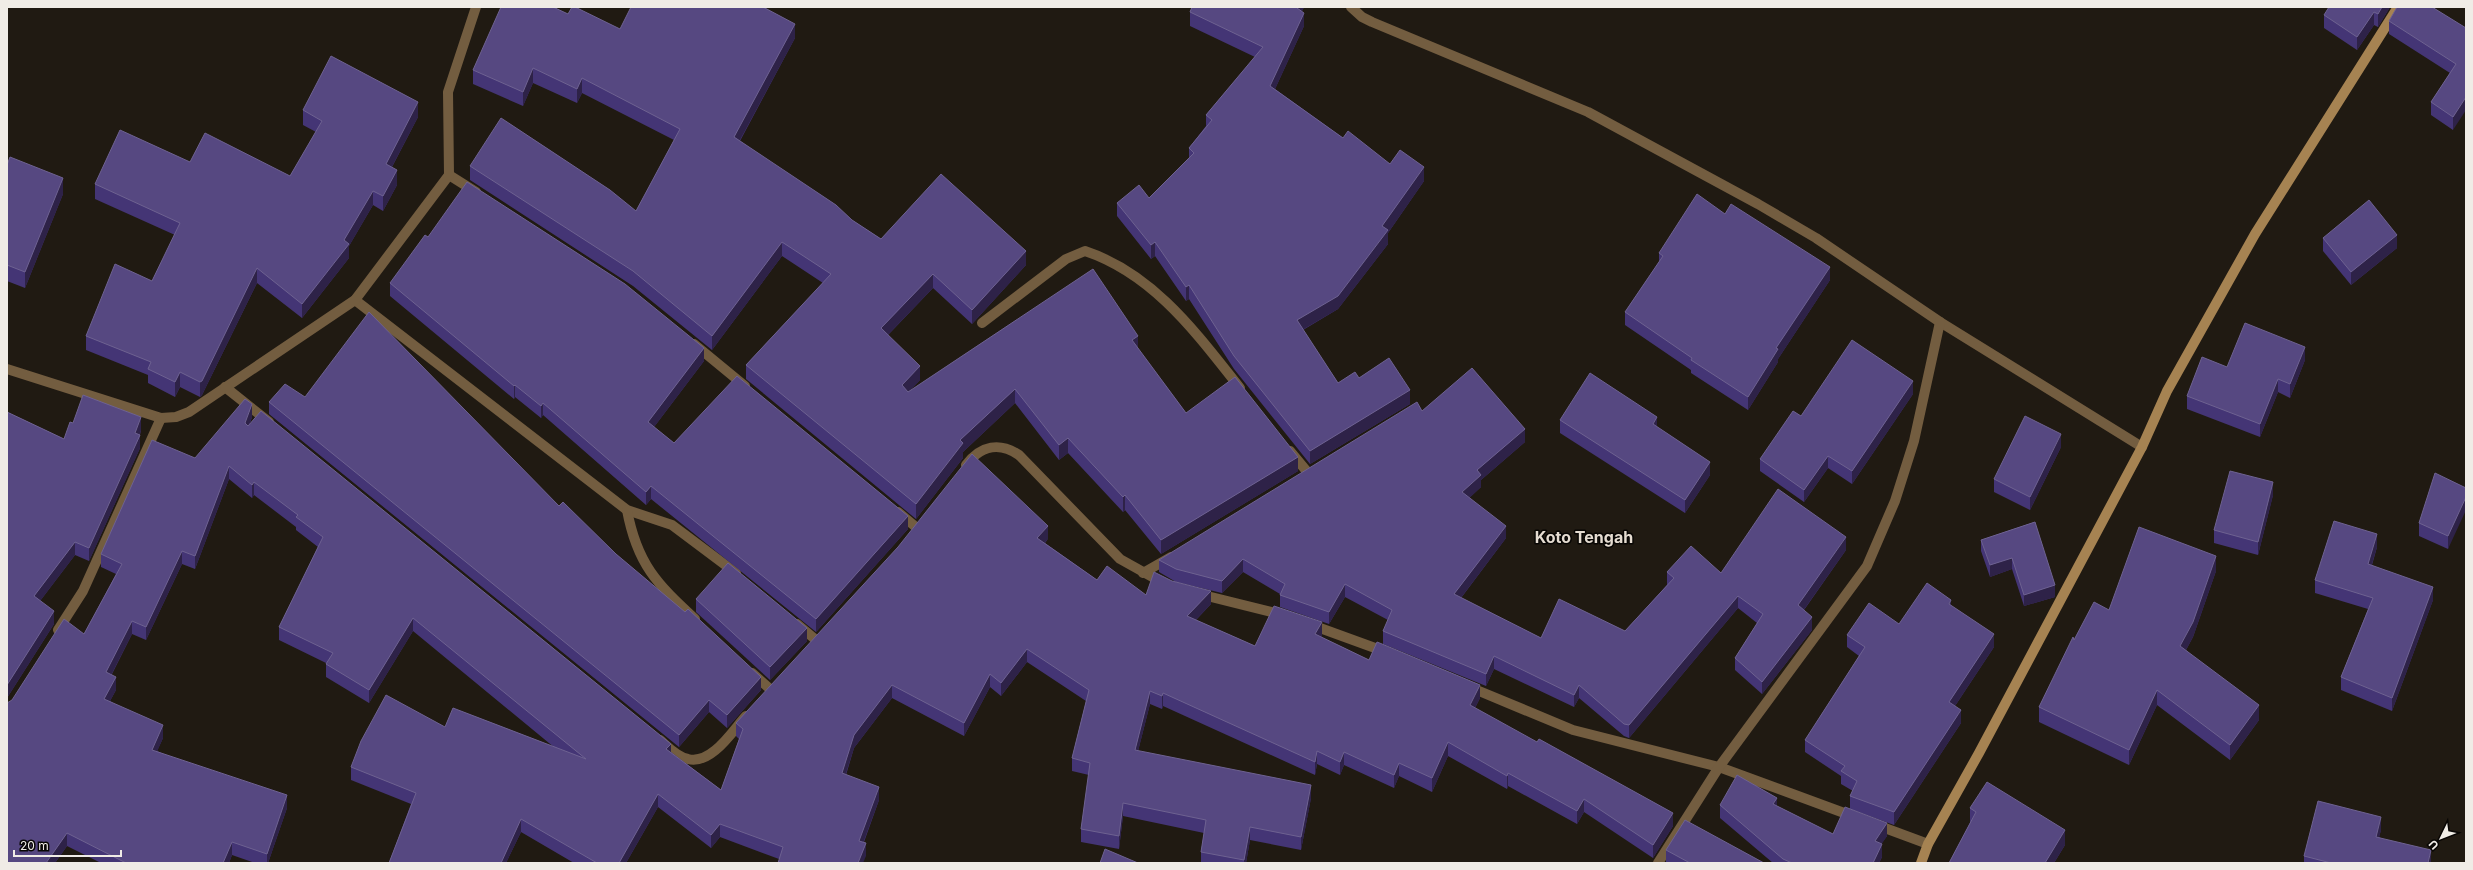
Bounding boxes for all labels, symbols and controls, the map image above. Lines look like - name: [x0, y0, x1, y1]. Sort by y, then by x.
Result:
- district label: Koto Tengah: [1535, 527, 1633, 547]
- north arrow: [2421, 818, 2461, 858]
- scale bar: [14, 832, 121, 858]
- text: U: [2426, 837, 2442, 853]
- text: 20 m: [20, 838, 49, 853]

